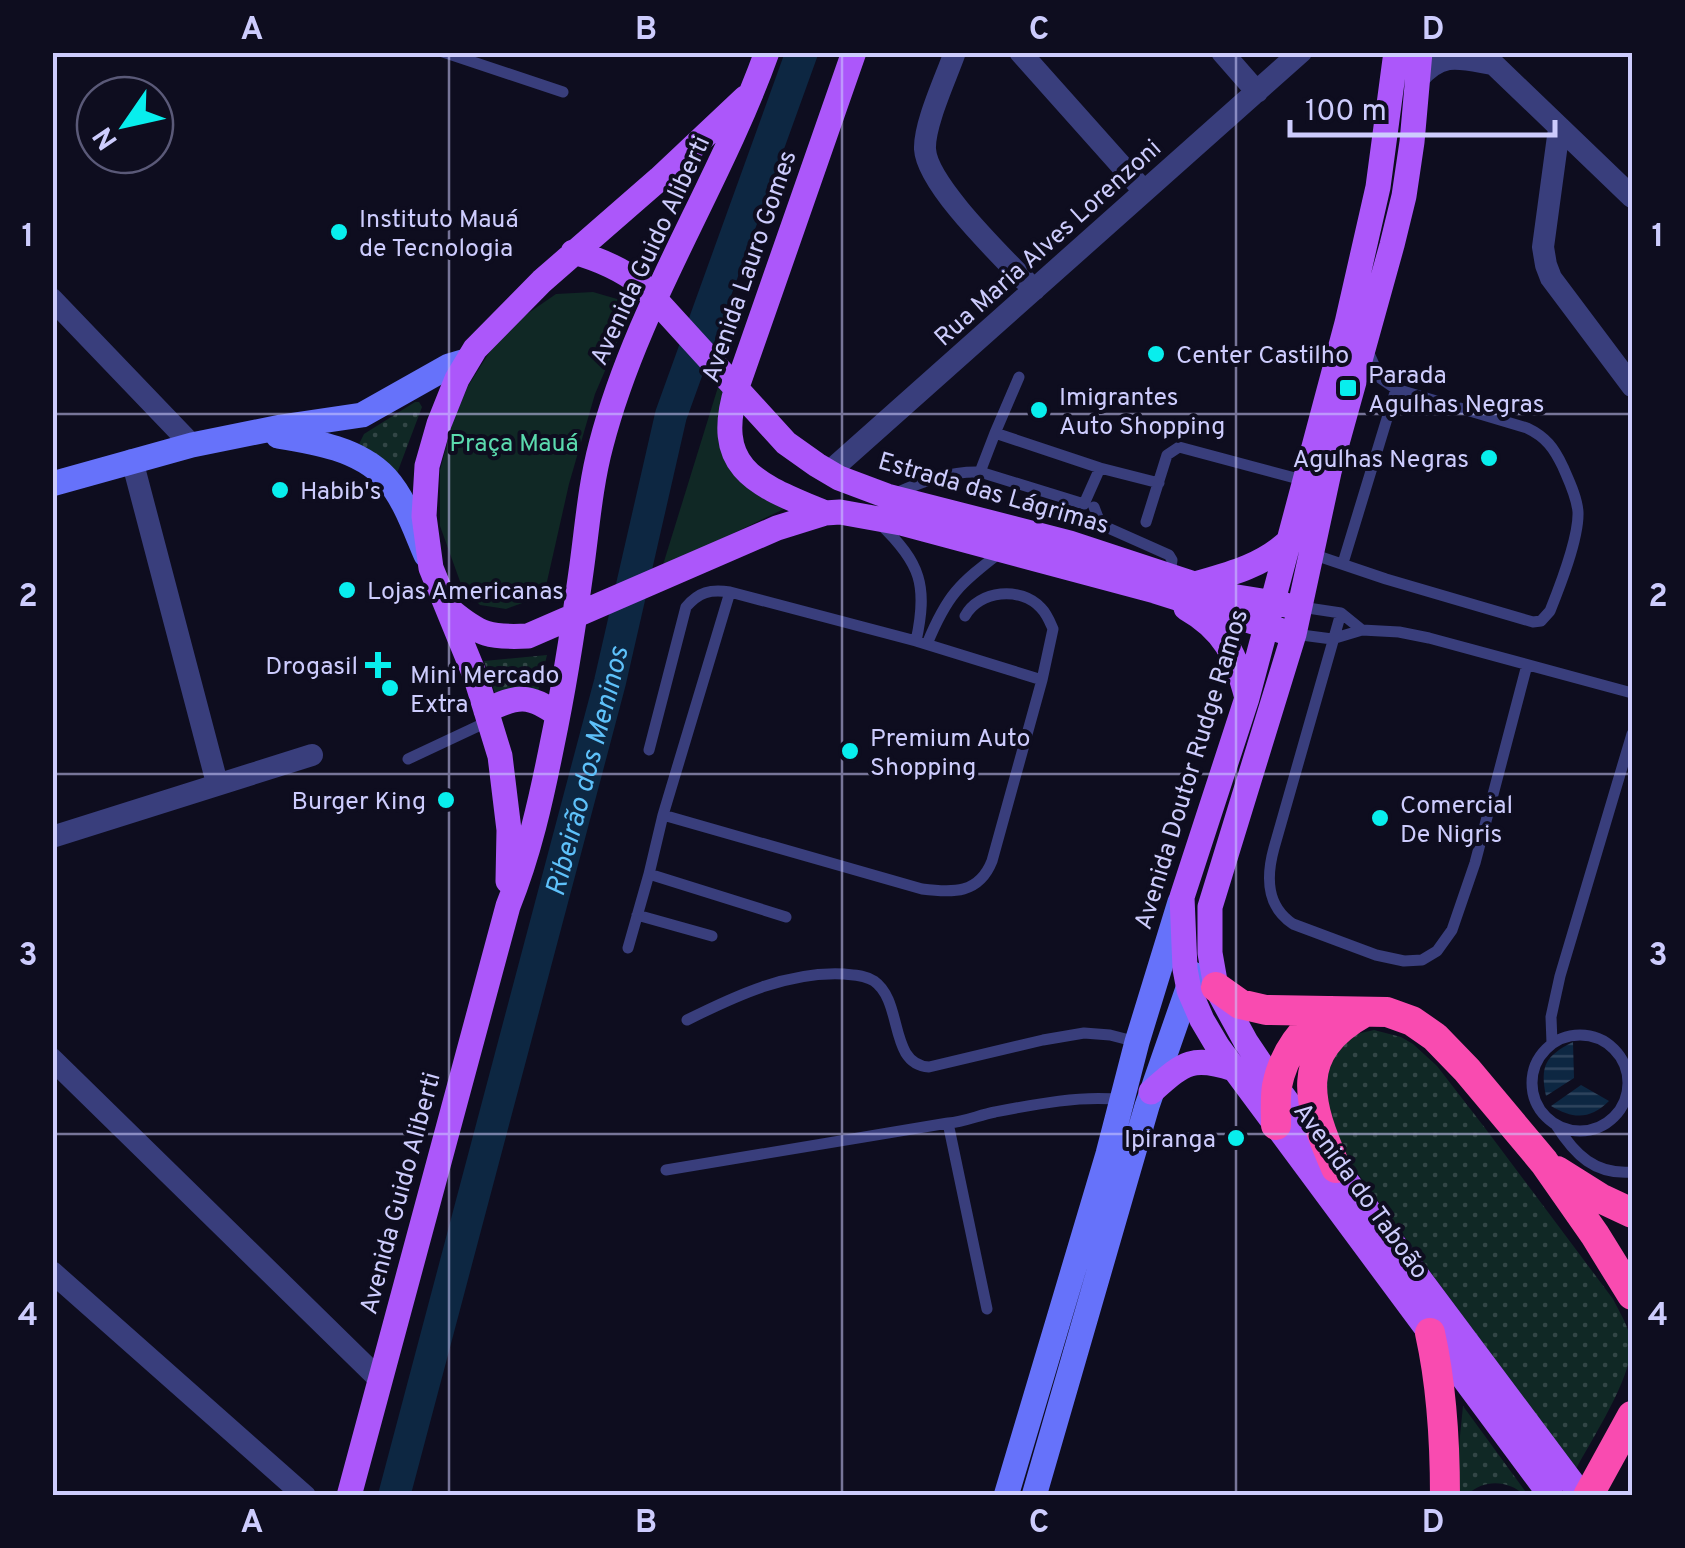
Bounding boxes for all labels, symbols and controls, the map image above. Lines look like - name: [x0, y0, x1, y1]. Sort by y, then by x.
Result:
- text: A: [241, 11, 263, 51]
- text: B: [635, 11, 657, 51]
- text: C: [1029, 11, 1049, 51]
- text: D: [1422, 11, 1444, 51]
- north arrow: [75, 75, 175, 175]
- scale bar: [1290, 75, 1555, 137]
- text: 100 m: [1305, 94, 1387, 131]
- text: N: [86, 119, 127, 156]
- street label: Avenida Guido Aliberti: [584, 131, 719, 371]
- street label: Rua Maria Alves Lorenzoni: [929, 134, 1169, 355]
- street label: Avenida Lauro Gomes: [696, 147, 806, 387]
- place label: Instituto Mauá de Tecnologia: [359, 205, 519, 266]
- text: 1: [22, 218, 34, 258]
- text: 1: [1652, 218, 1664, 258]
- marker: Instituto Mauá de Tecnologia: [328, 221, 350, 243]
- place label: Center Castilho: [1176, 341, 1349, 373]
- marker: Center Castilho: [1145, 343, 1167, 365]
- place label: Parada Agulhas Negras: [1368, 361, 1544, 422]
- marker: Parada Agulhas Negras: [1337, 377, 1359, 399]
- place label: Imigrantes Auto Shopping: [1059, 383, 1225, 444]
- marker: Imigrantes Auto Shopping: [1028, 399, 1050, 421]
- park label: Praça Mauá: [449, 429, 579, 461]
- place label: Agulhas Negras: [1293, 445, 1469, 477]
- street label: Estrada das Lágrimas: [874, 447, 1112, 543]
- marker: Agulhas Negras: [1478, 447, 1500, 469]
- place label: Habib's: [300, 477, 381, 509]
- marker: Habib's: [269, 479, 291, 501]
- place label: Lojas Americanas: [367, 577, 564, 609]
- text: 2: [18, 578, 38, 618]
- text: 2: [1648, 578, 1668, 618]
- marker: Lojas Americanas: [336, 579, 358, 601]
- street label: Avenida Doutor Rudge Ramos: [1129, 606, 1257, 934]
- water label: Ribeirão dos Meninos: [539, 643, 639, 901]
- place label: Drogasil: [265, 652, 358, 684]
- marker: Drogasil: [367, 654, 389, 676]
- place label: Mini Mercado Extra: [410, 661, 559, 722]
- marker: Mini Mercado Extra: [379, 677, 401, 699]
- place label: Premium Auto Shopping: [870, 724, 1030, 785]
- marker: Premium Auto Shopping: [839, 740, 861, 762]
- place label: Burger King: [292, 787, 426, 819]
- marker: Burger King: [435, 789, 457, 811]
- place label: Comercial De Nigris: [1400, 791, 1513, 852]
- marker: Comercial De Nigris: [1369, 807, 1391, 829]
- text: 3: [18, 937, 38, 977]
- text: 3: [1648, 937, 1668, 977]
- street label: Avenida Guido Aliberti: [354, 1069, 450, 1318]
- street label: Avenida do Taboão: [1285, 1097, 1434, 1286]
- place label: Ipiranga: [1124, 1125, 1216, 1157]
- marker: Ipiranga: [1225, 1127, 1247, 1149]
- text: 4: [18, 1297, 38, 1337]
- text: 4: [1648, 1297, 1668, 1337]
- text: A: [241, 1504, 263, 1544]
- text: B: [635, 1504, 657, 1544]
- text: C: [1029, 1504, 1049, 1544]
- text: D: [1422, 1504, 1444, 1544]

